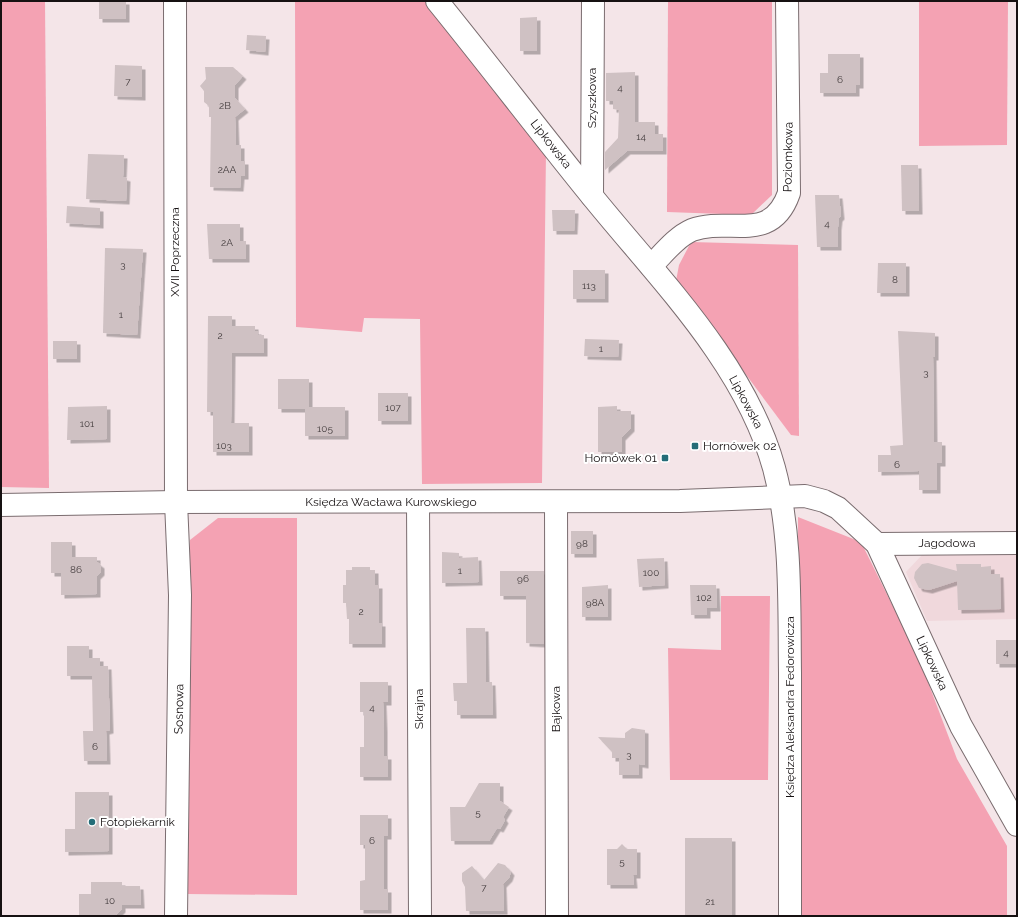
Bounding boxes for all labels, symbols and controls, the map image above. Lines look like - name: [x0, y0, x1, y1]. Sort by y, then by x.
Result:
- street label: Szyszkowa: [585, 68, 599, 128]
- house number: 6: [837, 74, 843, 85]
- house number: 7: [125, 76, 131, 87]
- house number: 4: [617, 82, 623, 93]
- house number: 2B: [219, 100, 231, 111]
- street label: Lipkowska: [528, 117, 574, 171]
- street label: Poziomkowa: [780, 122, 796, 192]
- house number: 14: [636, 131, 646, 142]
- house number: 2AA: [218, 164, 237, 175]
- street label: XVII Poprzeczna: [168, 207, 182, 297]
- house number: 4: [824, 218, 830, 229]
- house number: 2A: [221, 237, 233, 248]
- house number: 3: [120, 259, 126, 270]
- house number: 8: [892, 274, 898, 285]
- house number: 113: [582, 280, 596, 291]
- house number: 1: [119, 309, 124, 320]
- house number: 2: [217, 330, 223, 341]
- house number: 1: [599, 343, 604, 354]
- house number: 3: [923, 367, 929, 378]
- street label: Lipkowska: [726, 373, 766, 431]
- house number: 107: [385, 402, 401, 413]
- house number: 101: [80, 418, 95, 429]
- house number: 105: [317, 423, 333, 434]
- place label: Hornówek 02: [703, 439, 777, 453]
- house number: 103: [216, 440, 232, 451]
- marker: Hornówek 02: [690, 441, 700, 451]
- place label: Hornówek 01: [584, 451, 657, 465]
- marker: Hornówek 01: [660, 453, 670, 463]
- house number: 6: [894, 459, 900, 470]
- street label: Księdza Wacława Kurowskiego: [305, 495, 477, 509]
- street label: Jagodowa: [918, 536, 976, 550]
- house number: 98: [576, 538, 588, 549]
- house number: 86: [70, 564, 82, 575]
- house number: 1: [458, 565, 463, 576]
- house number: 100: [643, 567, 659, 578]
- house number: 96: [517, 573, 529, 584]
- house number: 102: [696, 592, 712, 603]
- house number: 98A: [586, 597, 604, 608]
- house number: 2: [358, 606, 364, 617]
- street label: Księdza Aleksandra Fedorowicza: [783, 616, 797, 798]
- street label: Lipkowska: [913, 634, 951, 692]
- house number: 4: [1003, 647, 1009, 658]
- street label: Sosnowa: [172, 684, 186, 734]
- street label: Bajkowa: [549, 686, 563, 732]
- street label: Skrajna: [412, 689, 426, 729]
- house number: 4: [369, 702, 375, 713]
- house number: 6: [92, 741, 98, 752]
- house number: 3: [626, 749, 632, 760]
- house number: 5: [475, 807, 481, 818]
- place label: Fotopiekarnik: [100, 815, 176, 829]
- marker: Fotopiekarnik: [87, 817, 97, 827]
- house number: 6: [369, 835, 375, 846]
- house number: 5: [619, 856, 625, 867]
- house number: 7: [481, 882, 487, 893]
- house number: 10: [105, 895, 115, 906]
- house number: 21: [705, 896, 715, 907]

